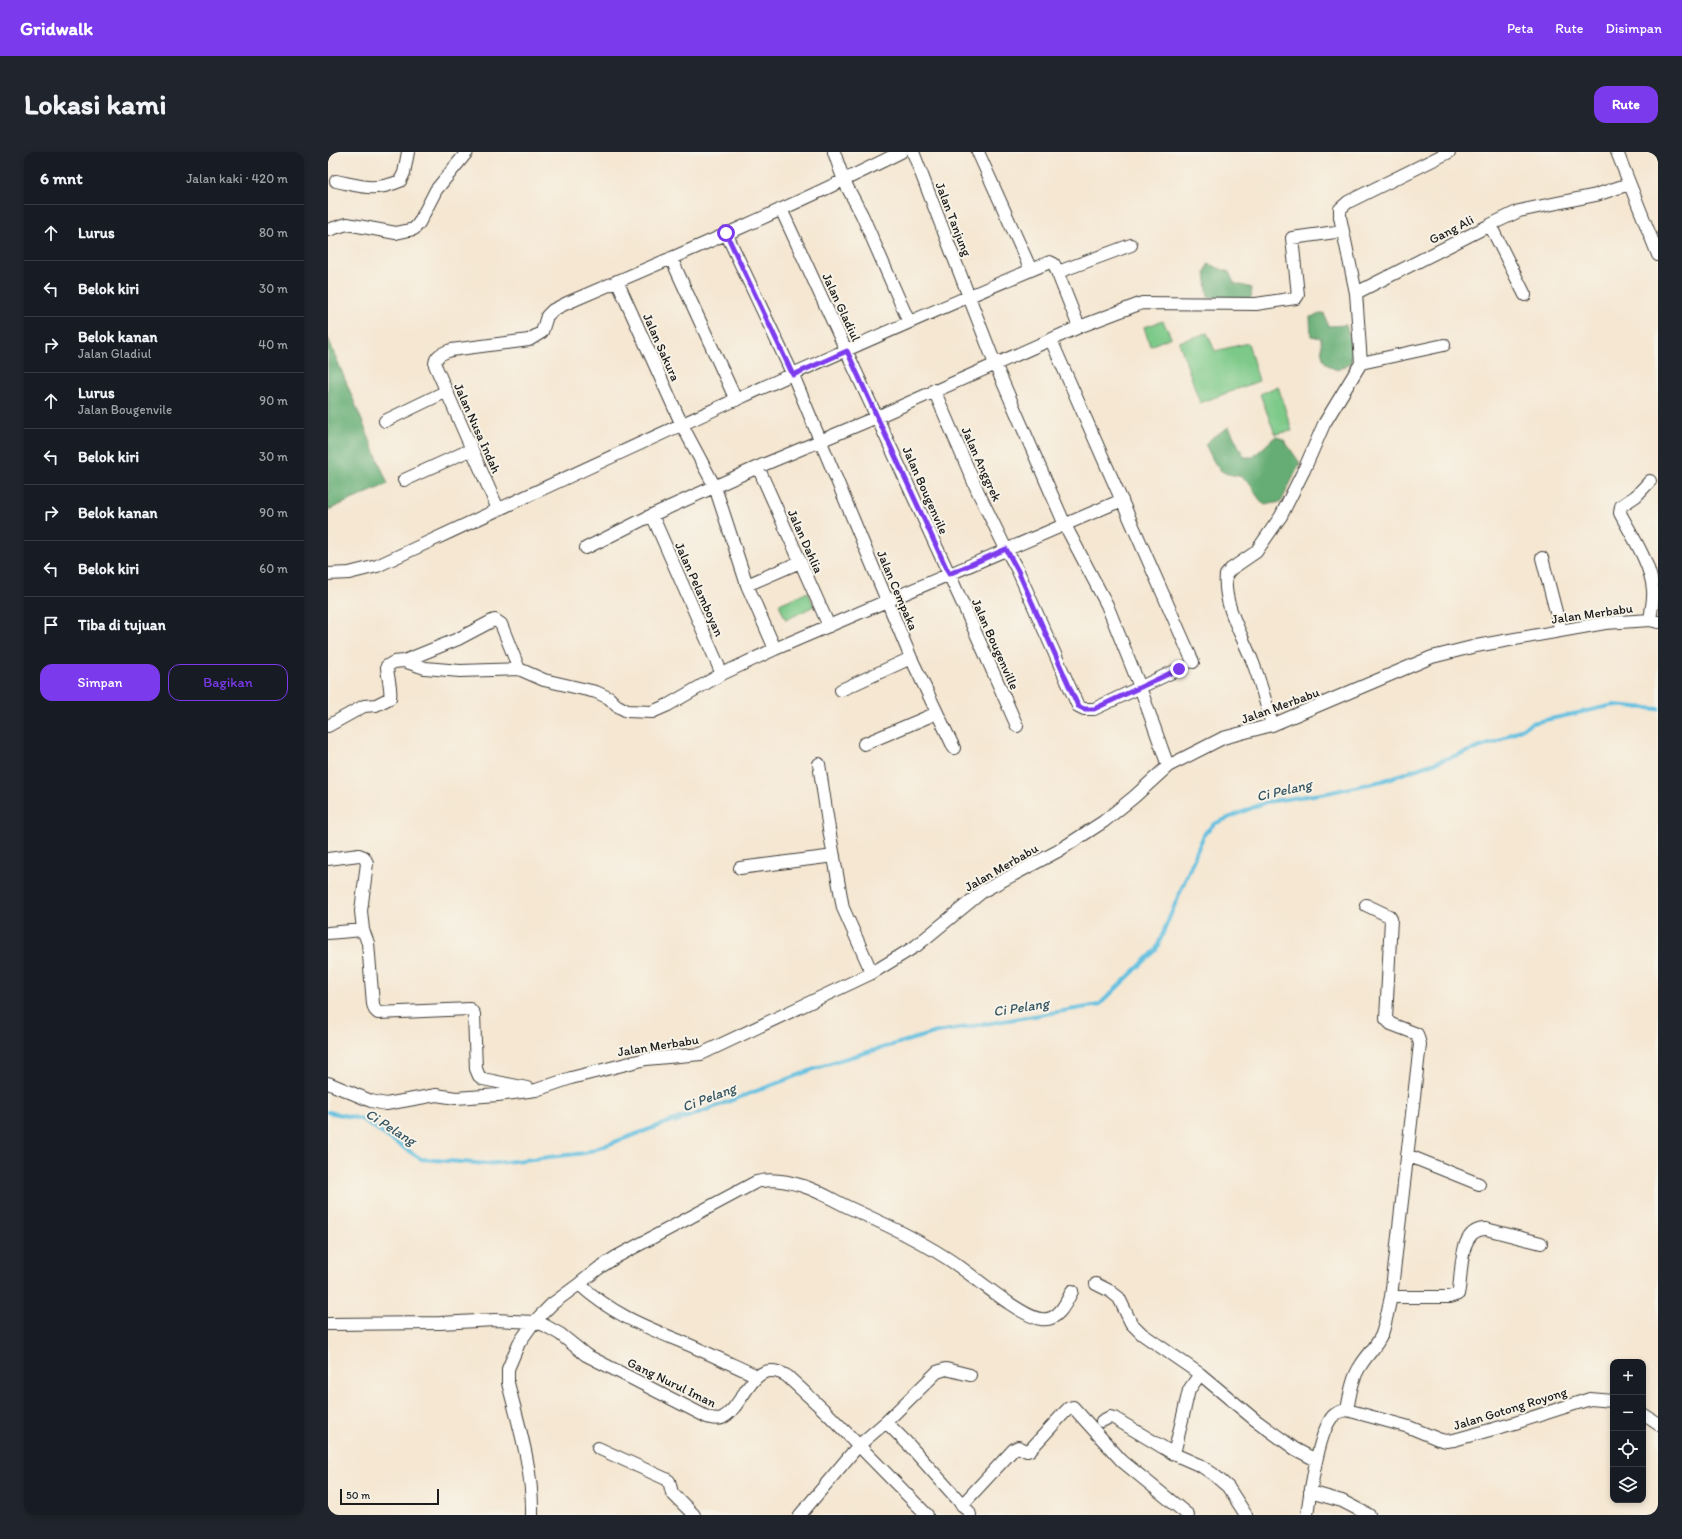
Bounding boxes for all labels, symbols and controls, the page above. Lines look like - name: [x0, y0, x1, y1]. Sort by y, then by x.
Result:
- text: Gridwalk: [20, 17, 93, 40]
- text: Peta: [1507, 20, 1533, 37]
- text: Rute: [1555, 20, 1583, 37]
- text: Disimpan: [1605, 20, 1662, 37]
- button: Rute: [1594, 86, 1658, 123]
- text: Lokasi kami: [24, 87, 166, 121]
- text: 6 mnt: [40, 168, 83, 188]
- text: Jalan kaki · 420 m: [186, 171, 288, 186]
- street label: Jalan Tanjung: [933, 180, 975, 259]
- street label: Gang Ali: [1426, 212, 1476, 247]
- icon: ahead: [40, 222, 62, 244]
- text: Lurus: [78, 224, 115, 242]
- route start: [717, 224, 735, 242]
- text: 80 m: [259, 225, 288, 240]
- street label: Jalan Gladiul: [819, 271, 864, 344]
- icon: left: [40, 278, 62, 300]
- text: Belok kiri: [78, 280, 139, 298]
- text: 30 m: [259, 281, 288, 296]
- street label: Jalan Sakura: [640, 311, 683, 384]
- text: Belok kanan: [78, 328, 158, 346]
- icon: right: [40, 334, 62, 356]
- text: 40 m: [258, 337, 288, 352]
- text: Jalan Gladiul: [78, 346, 151, 361]
- street label: Jalan Nusa Indah: [451, 381, 504, 476]
- text: Lurus: [78, 384, 115, 402]
- icon: ahead: [40, 390, 62, 412]
- text: 90 m: [259, 393, 288, 408]
- text: Jalan Bougenvile: [78, 402, 172, 417]
- street label: Jalan Anggrek: [958, 425, 1005, 504]
- street label: Jalan Bougenvile: [900, 444, 952, 536]
- icon: left: [40, 446, 62, 468]
- text: Belok kiri: [78, 448, 139, 466]
- text: 30 m: [259, 449, 288, 464]
- icon: right: [40, 502, 62, 524]
- text: Belok kanan: [78, 504, 158, 522]
- text: 90 m: [259, 505, 288, 520]
- street label: Jalan Dahlia: [785, 507, 826, 576]
- street label: Jalan Pelamboyan: [672, 540, 727, 639]
- street label: Jalan Cempaka: [874, 548, 921, 633]
- icon: left: [40, 558, 62, 580]
- text: Belok kiri: [78, 560, 139, 578]
- text: 60 m: [259, 561, 288, 576]
- street label: Jalan Bougenville: [969, 596, 1022, 692]
- street label: Jalan Merbabu: [1550, 600, 1634, 627]
- icon: arrive: [40, 614, 62, 636]
- text: Tiba di tujuan: [78, 616, 166, 634]
- route end: [1170, 660, 1188, 678]
- button: Simpan: [40, 664, 160, 701]
- button: Bagikan: [168, 664, 288, 701]
- street label: Jalan Merbabu: [1239, 684, 1321, 727]
- water label: Ci Pelang: [1255, 775, 1315, 805]
- street label: Jalan Merbabu: [962, 840, 1041, 894]
- water label: Ci Pelang: [992, 994, 1052, 1020]
- street label: Jalan Merbabu: [616, 1032, 700, 1059]
- water label: Ci Pelang: [680, 1079, 740, 1115]
- water label: Ci Pelang: [362, 1105, 421, 1150]
- street label: Gang Nurul Iman: [625, 1354, 719, 1411]
- map controls: [1610, 1359, 1646, 1503]
- button: +: [1610, 1359, 1646, 1395]
- street label: Jalan Gotong Royong: [1452, 1384, 1569, 1433]
- button: −: [1610, 1395, 1646, 1431]
- button: locate: [1610, 1431, 1646, 1467]
- button: layers: [1610, 1467, 1646, 1503]
- scale bar: [340, 1487, 439, 1506]
- text: 50 m: [346, 1489, 370, 1502]

